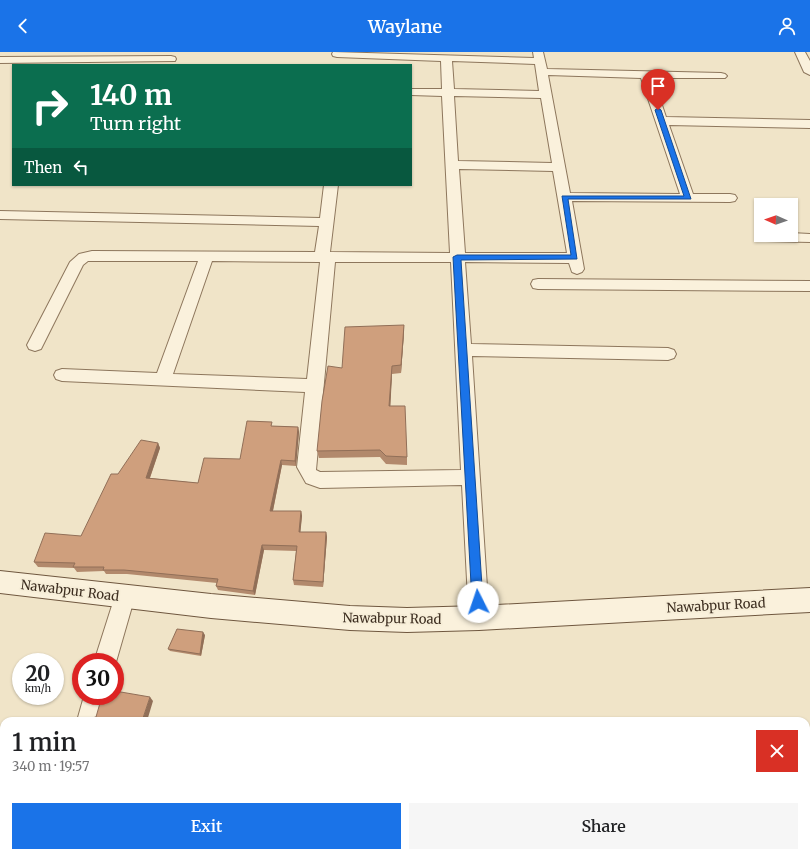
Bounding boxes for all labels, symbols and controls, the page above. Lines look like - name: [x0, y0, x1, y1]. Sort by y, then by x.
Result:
- icon: back: [12, 15, 34, 37]
- text: Waylane: [368, 15, 442, 38]
- icon: person: [776, 15, 798, 37]
- pin: [641, 69, 675, 110]
- icon: arrive: [647, 75, 669, 97]
- text: 140 m: [90, 77, 172, 113]
- icon: right: [24, 80, 76, 132]
- text: Turn right: [90, 112, 181, 135]
- icon: left: [70, 156, 92, 178]
- text: Then: [24, 158, 62, 177]
- north arrow: [754, 198, 798, 242]
- map controls: [754, 198, 798, 242]
- street label: Nawabpur Road: [20, 576, 120, 605]
- position arrow: [457, 581, 499, 623]
- street label: Nawabpur Road: [666, 594, 766, 617]
- street label: Nawabpur Road: [342, 609, 442, 628]
- speed limit sign: 30: [72, 653, 124, 705]
- text: 20: [26, 661, 50, 686]
- text: km/h: [25, 682, 51, 695]
- text: 1 min: [12, 727, 77, 758]
- button: close: [756, 730, 798, 772]
- text: 340 m · 19:57: [12, 758, 89, 775]
- button: Exit: [12, 803, 401, 849]
- button: Share: [409, 803, 798, 849]

